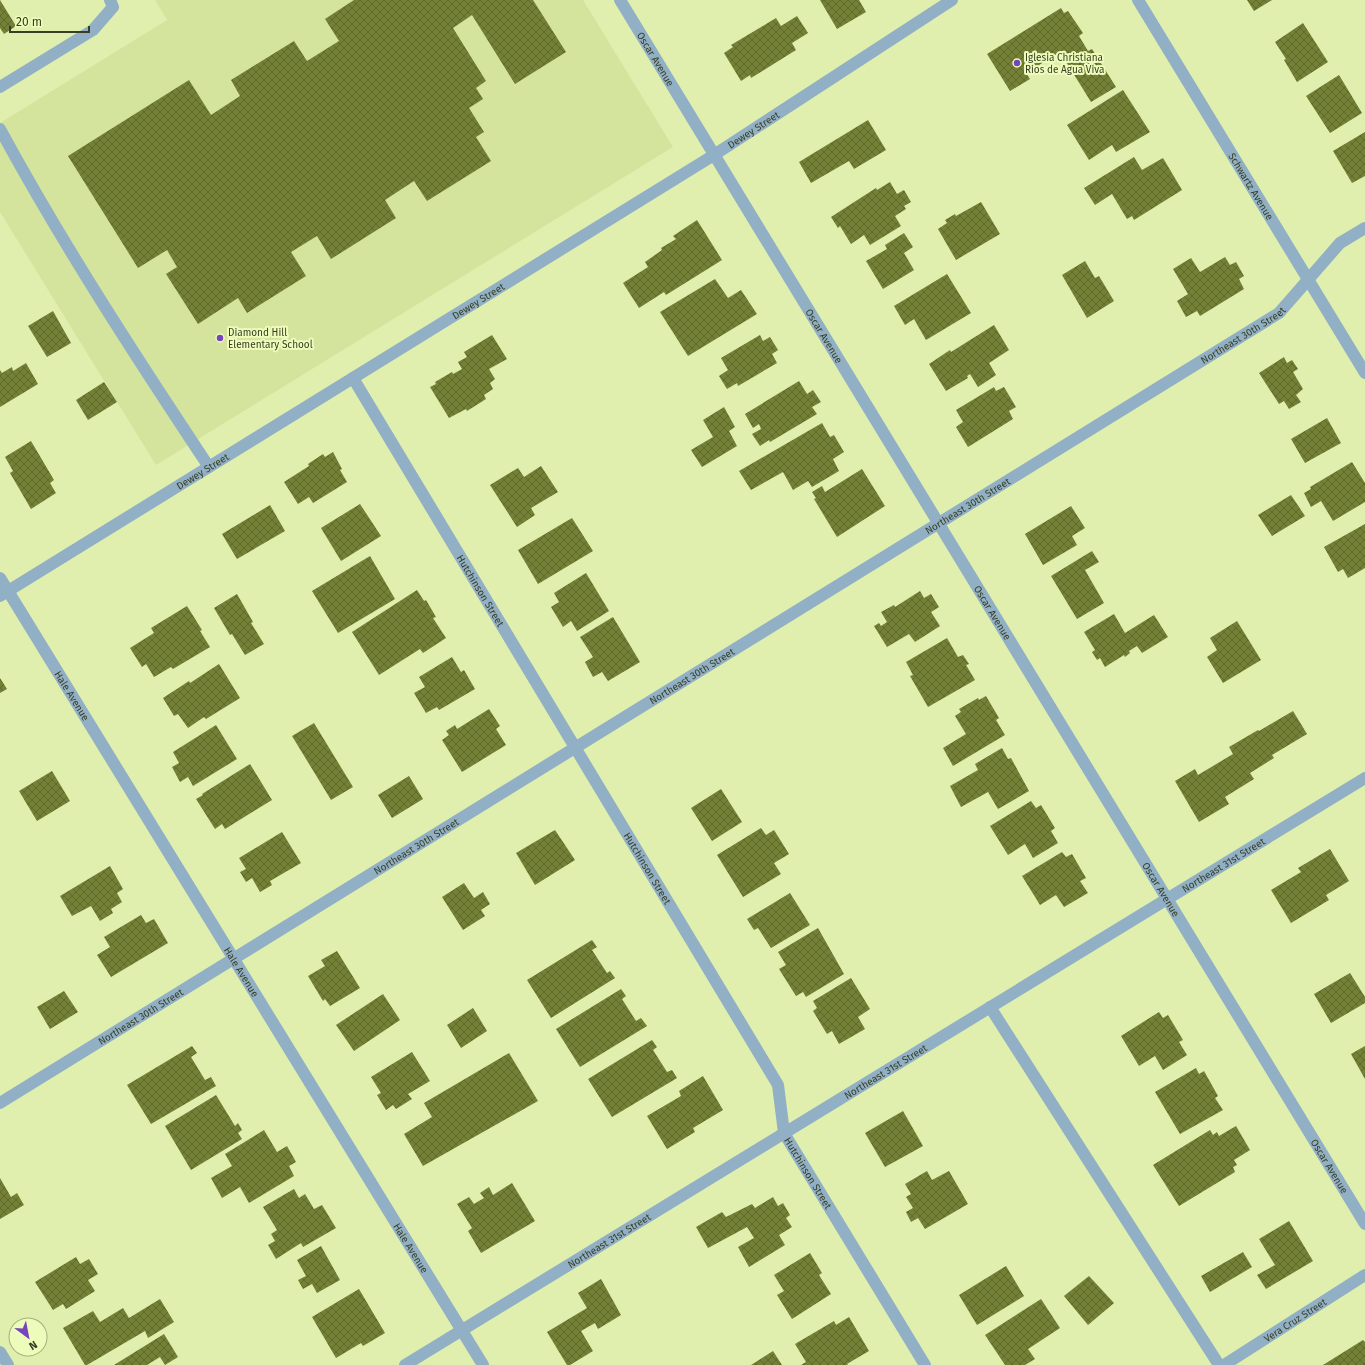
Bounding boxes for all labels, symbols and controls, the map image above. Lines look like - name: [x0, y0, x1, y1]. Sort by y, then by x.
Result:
- scale bar: [10, 8, 89, 34]
- text: 20 m: [16, 15, 42, 29]
- street label: Oscar Avenue: [634, 30, 676, 89]
- place label: Iglesia Christiana Rios de Agua Viva: [1025, 52, 1104, 76]
- marker: Iglesia Christiana Rios de Agua Viva: [1012, 58, 1022, 68]
- street label: Dewey Street: [726, 109, 782, 151]
- street label: Schwartz Avenue: [1225, 151, 1275, 222]
- street label: Dewey Street: [450, 281, 507, 322]
- street label: Northeast 30th Street: [1199, 305, 1289, 367]
- street label: Oscar Avenue: [802, 307, 845, 366]
- place label: Diamond Hill Elementary School: [228, 327, 313, 351]
- marker: Diamond Hill Elementary School: [215, 333, 225, 343]
- street label: Dewey Street: [175, 451, 232, 492]
- street label: Northeast 30th Street: [923, 475, 1013, 537]
- street label: Hutchinson Street: [454, 553, 506, 629]
- street label: Oscar Avenue: [971, 584, 1013, 642]
- street label: Northeast 30th Street: [648, 646, 737, 707]
- street label: Hale Avenue: [51, 669, 91, 723]
- street label: Northeast 30th Street: [372, 816, 462, 878]
- street label: Hutchinson Street: [621, 831, 673, 907]
- street label: Northeast 31st Street: [1180, 835, 1268, 895]
- street label: Oscar Avenue: [1139, 860, 1182, 919]
- street label: Hale Avenue: [221, 945, 261, 999]
- street label: Northeast 30th Street: [96, 986, 186, 1048]
- street label: Northeast 31st Street: [842, 1042, 930, 1102]
- street label: Hutchinson Street: [781, 1135, 834, 1212]
- street label: Oscar Avenue: [1308, 1137, 1350, 1196]
- street label: Northeast 31st Street: [566, 1211, 653, 1271]
- street label: Hale Avenue: [390, 1221, 430, 1276]
- street label: Vera Cruz Street: [1262, 1296, 1329, 1345]
- north arrow: [8, 1317, 48, 1357]
- text: N: [26, 1338, 40, 1353]

